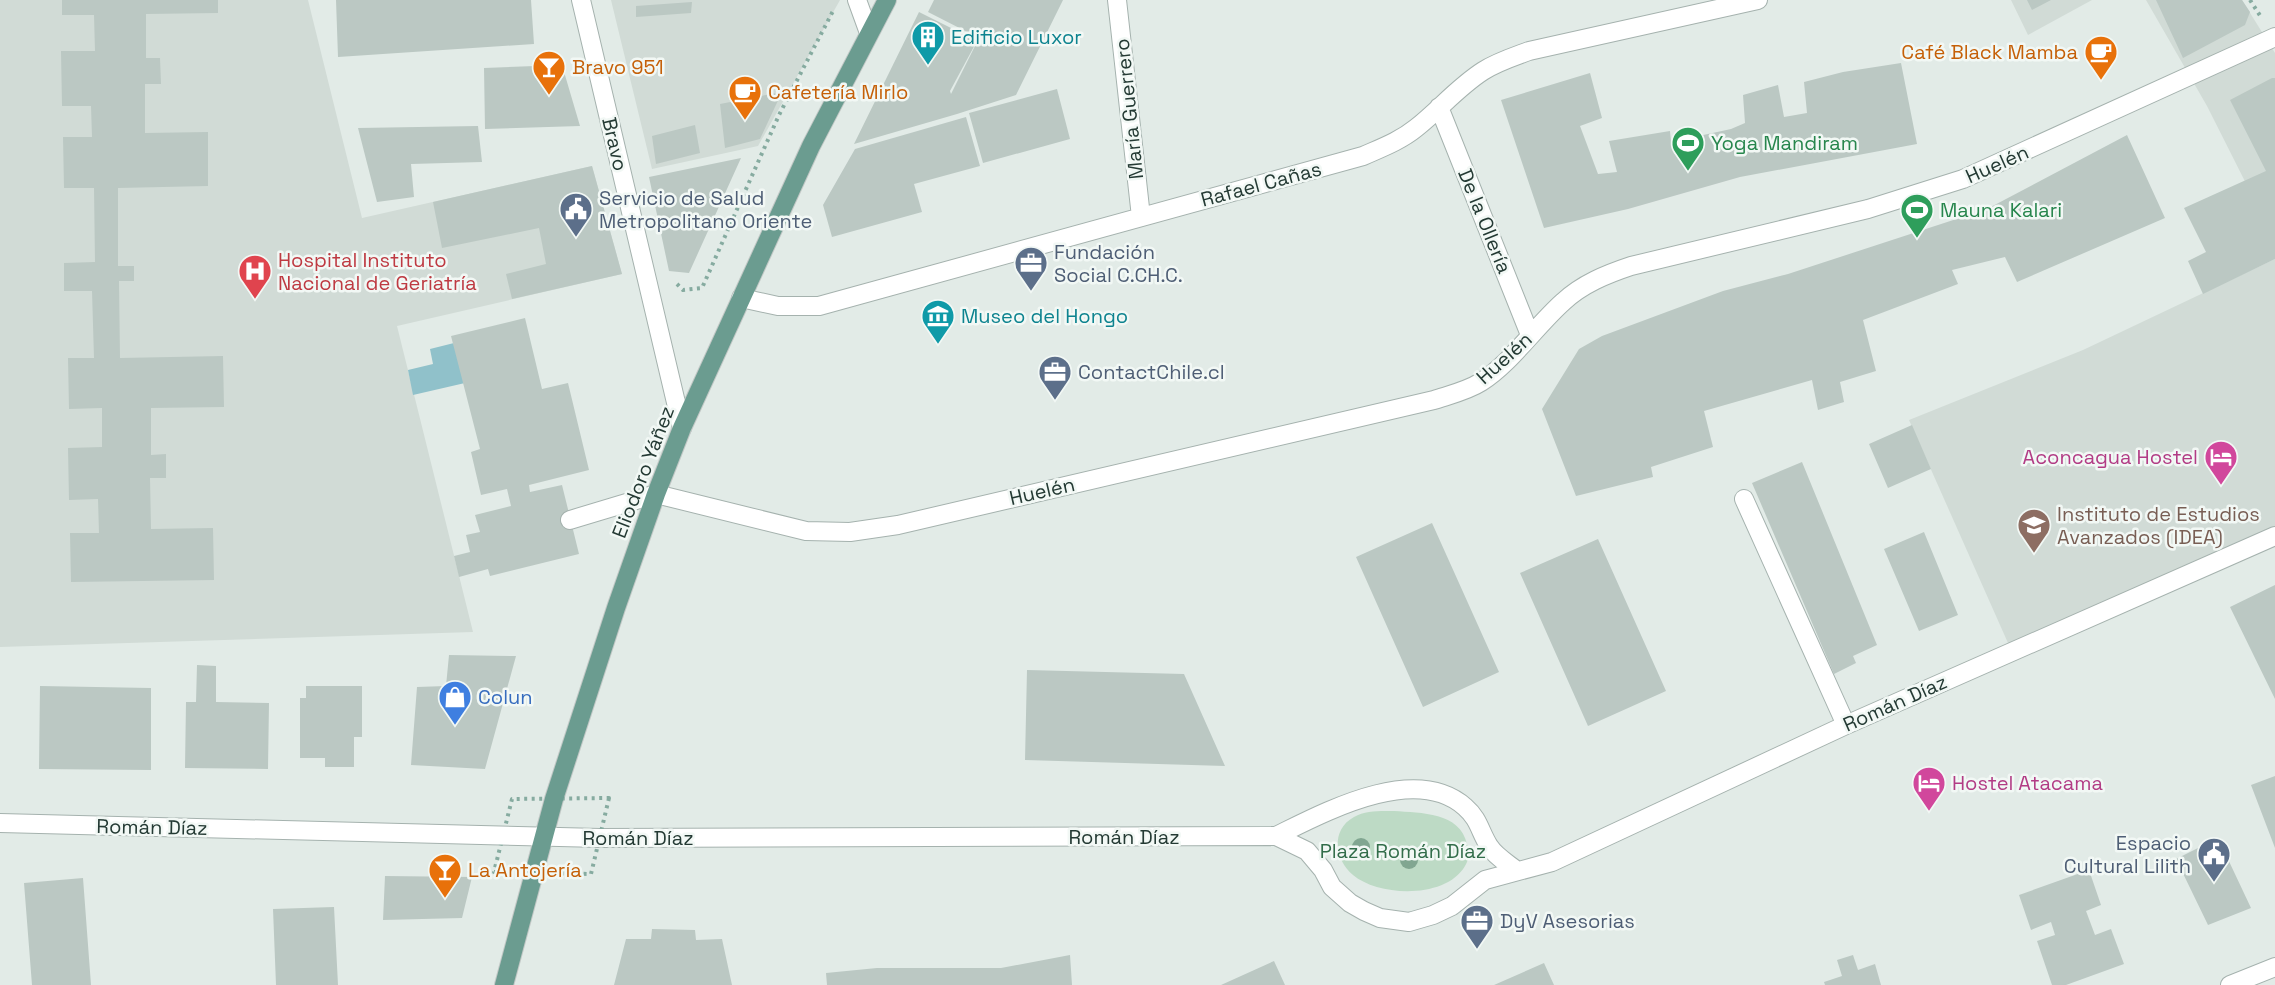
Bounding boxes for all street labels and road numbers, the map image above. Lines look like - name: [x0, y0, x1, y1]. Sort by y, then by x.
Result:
- street label: María Guerrero: [1109, 37, 1149, 181]
- street label: Bravo: [596, 115, 634, 173]
- street label: Huelén: [1961, 139, 2033, 189]
- street label: Rafael Cañas: [1198, 155, 1324, 213]
- street label: De la Ollería: [1452, 165, 1518, 277]
- street label: Huelén: [1471, 326, 1537, 390]
- street label: Eliodoro Yáñez: [606, 402, 680, 542]
- street label: Huelén: [1007, 471, 1077, 511]
- street label: Román Díaz: [1839, 669, 1951, 737]
- street label: Román Díaz: [96, 813, 208, 841]
- street label: Román Díaz: [1068, 824, 1180, 850]
- street label: Román Díaz: [582, 825, 694, 851]

